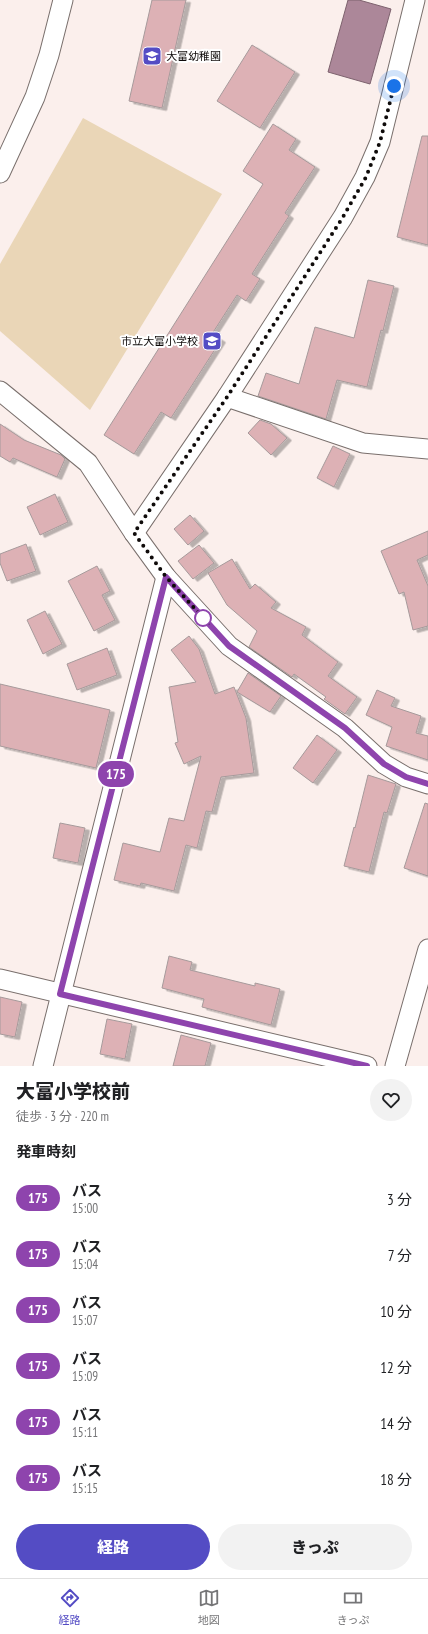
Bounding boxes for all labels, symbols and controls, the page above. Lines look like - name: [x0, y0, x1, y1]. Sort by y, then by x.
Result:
- school or university icon: 大富幼稚園: [141, 45, 163, 67]
- place label: 大富幼稚園: [166, 49, 221, 63]
- your location: [384, 76, 404, 96]
- school or university icon: 市立大富小学校: [201, 330, 223, 352]
- place label: 市立大富小学校: [121, 334, 198, 348]
- unlabelled marker: [194, 609, 212, 627]
- line badge: 175: [93, 761, 139, 787]
- text: 175: [106, 765, 126, 783]
- text: 大富小学校前: [16, 1079, 130, 1103]
- button: heart: [370, 1079, 412, 1121]
- text: 徒歩 · 3 分 · 220 m: [16, 1108, 109, 1125]
- text: 発車時刻: [16, 1142, 76, 1161]
- text: バス: [72, 1181, 102, 1200]
- text: 175: [28, 1189, 48, 1207]
- text: 3 分: [387, 1190, 412, 1209]
- text: 15:00: [72, 1200, 98, 1217]
- text: バス: [72, 1237, 102, 1256]
- text: 175: [28, 1245, 48, 1263]
- text: 7 分: [388, 1246, 412, 1265]
- text: 15:04: [72, 1256, 98, 1273]
- text: バス: [72, 1293, 102, 1312]
- text: 175: [28, 1301, 48, 1319]
- text: 10 分: [380, 1302, 412, 1321]
- text: 15:07: [72, 1312, 98, 1329]
- text: バス: [72, 1349, 102, 1368]
- text: 175: [28, 1357, 48, 1375]
- text: 12 分: [380, 1358, 412, 1377]
- text: 15:09: [72, 1368, 98, 1385]
- text: バス: [72, 1405, 102, 1424]
- text: 175: [28, 1413, 48, 1431]
- text: 14 分: [380, 1414, 412, 1433]
- text: 15:11: [72, 1424, 98, 1441]
- text: バス: [72, 1461, 102, 1480]
- text: 175: [28, 1469, 48, 1487]
- text: 18 分: [380, 1470, 412, 1489]
- text: 15:15: [72, 1480, 98, 1497]
- button: 経路: [16, 1524, 210, 1570]
- button: きっぷ: [218, 1524, 412, 1570]
- tab: 経路: [59, 1587, 81, 1627]
- tab: 地図: [198, 1587, 220, 1627]
- tab: きっぷ: [337, 1587, 369, 1627]

